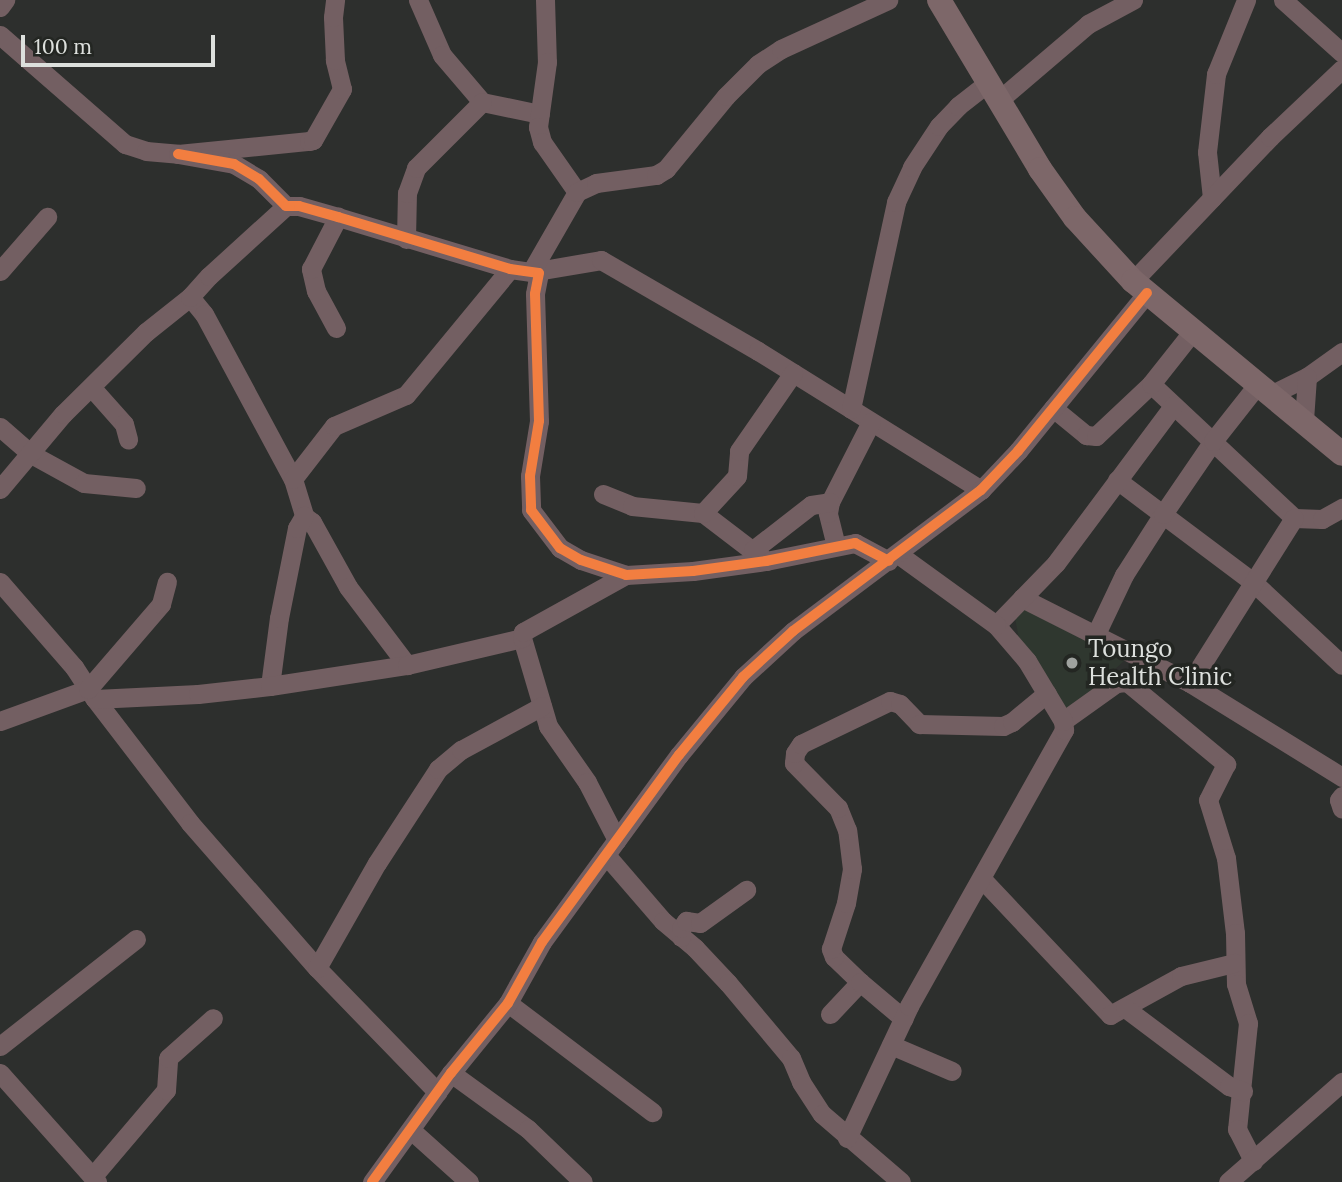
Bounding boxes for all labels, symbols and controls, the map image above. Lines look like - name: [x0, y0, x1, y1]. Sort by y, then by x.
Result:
- scale bar: [24, 21, 219, 65]
- text: 100 m: [34, 33, 92, 60]
- place label: Toungo Health Clinic: [1088, 635, 1232, 691]
- marker: Toungo Health Clinic: [1062, 653, 1082, 673]

